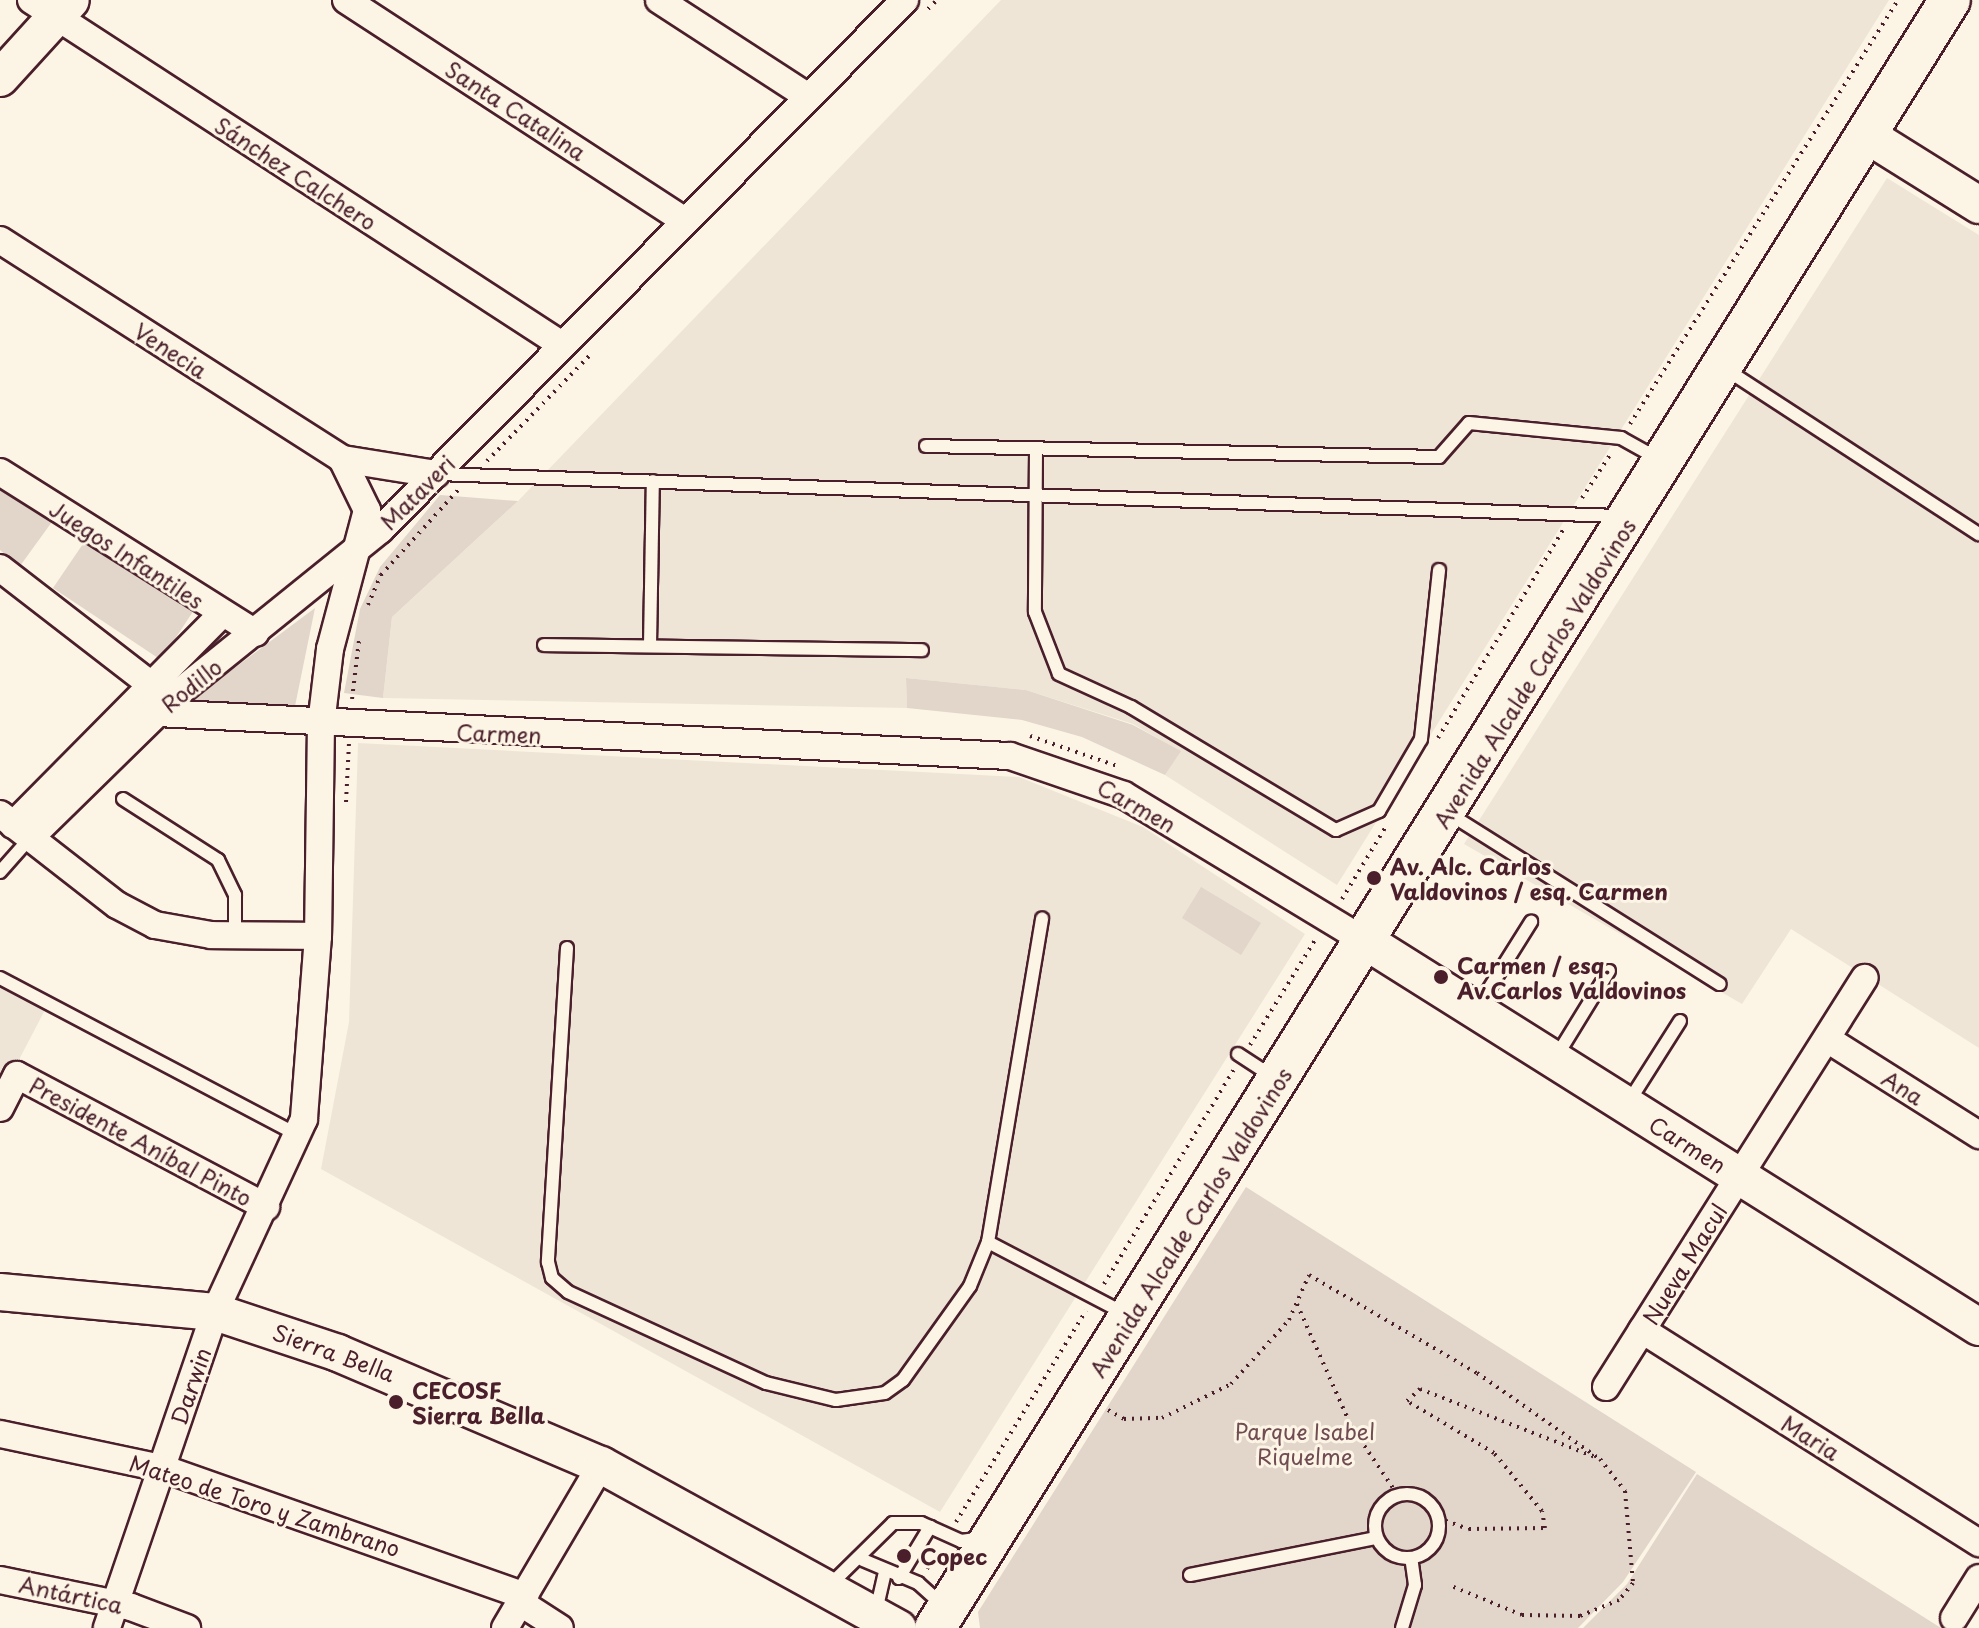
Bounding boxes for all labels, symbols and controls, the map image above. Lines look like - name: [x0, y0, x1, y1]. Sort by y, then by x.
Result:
- street label: Santa Catalina: [441, 55, 591, 165]
- street label: Sánchez Calchero: [210, 111, 382, 235]
- street label: Venecia: [130, 317, 212, 383]
- street label: Mataveri: [374, 449, 460, 535]
- street label: Juegos Infantiles: [45, 494, 209, 614]
- street label: Avenida Alcalde Carlos Valdovinos: [1427, 512, 1641, 834]
- street label: Rodillo: [156, 653, 226, 717]
- street label: Carmen: [456, 718, 542, 748]
- street label: Carmen: [1093, 773, 1181, 837]
- place label: Av. Alc. Carlos Valdovinos / esq. Carmen: [1390, 852, 1669, 904]
- marker: Av. Alc. Carlos Valdovinos / esq. Carmen: [1365, 869, 1383, 887]
- place label: Carmen / esq. Av.Carlos Valdovinos: [1457, 951, 1687, 1002]
- marker: Carmen / esq. Av.Carlos Valdovinos: [1432, 968, 1450, 986]
- street label: Avenida Alcalde Carlos Valdovinos: [1083, 1061, 1297, 1383]
- street label: Ana: [1877, 1064, 1929, 1110]
- street label: Presidente Aníbal Pinto: [26, 1071, 256, 1211]
- street label: Carmen: [1645, 1110, 1731, 1178]
- street label: Nueva Macul: [1636, 1198, 1732, 1330]
- street label: Sierra Bella: [271, 1318, 397, 1386]
- street label: Darwin: [165, 1344, 215, 1428]
- place label: CECOSF Sierra Bella: [412, 1376, 544, 1428]
- marker: CECOSF Sierra Bella: [387, 1393, 405, 1411]
- street label: Maria: [1777, 1409, 1845, 1465]
- park label: Parque Isabel Riquelme: [1234, 1417, 1376, 1468]
- street label: Mateo de Toro y Zambrano: [125, 1448, 405, 1562]
- place label: Copec: [920, 1543, 987, 1569]
- marker: Copec: [895, 1547, 913, 1565]
- street label: Antártica: [17, 1570, 125, 1618]

